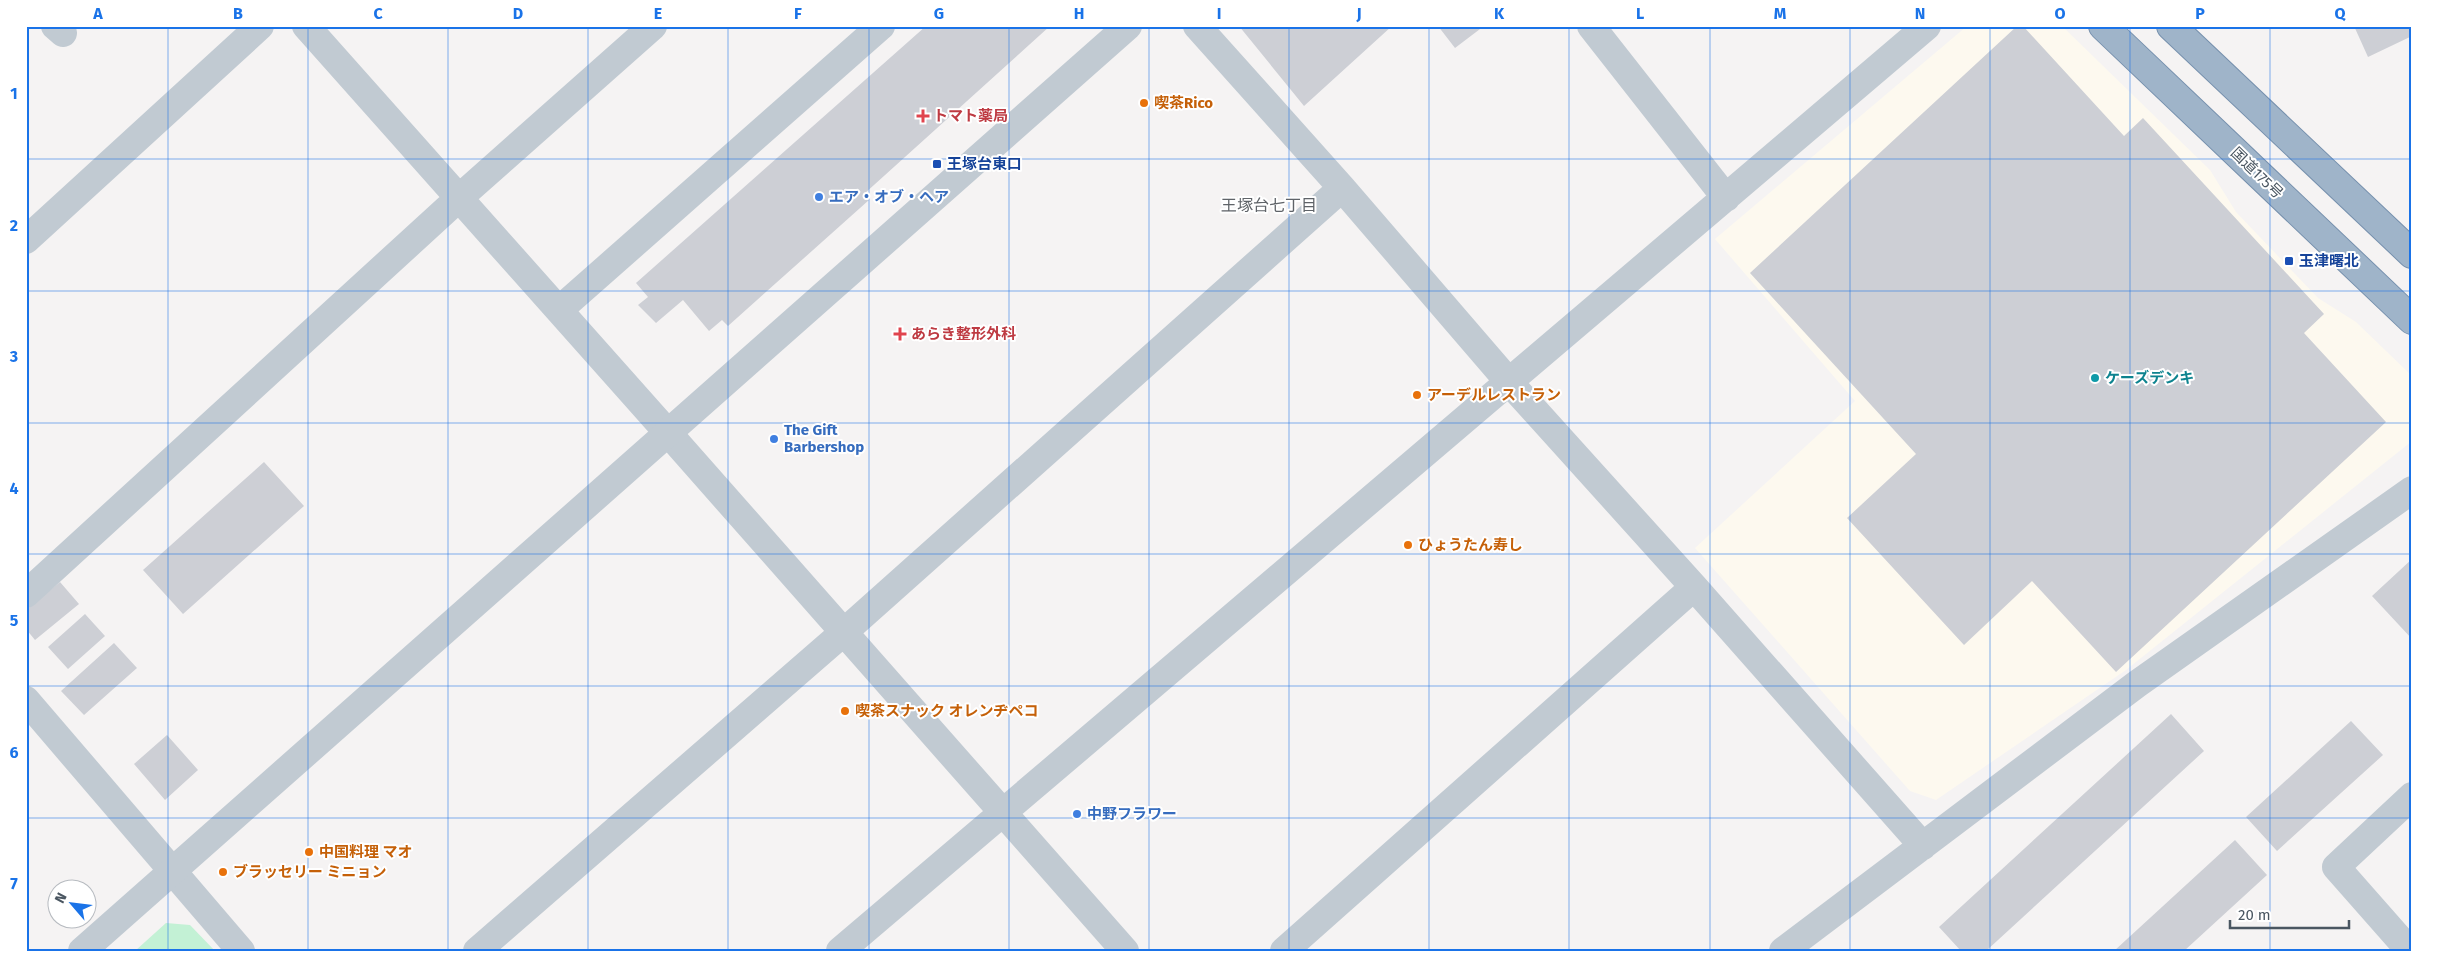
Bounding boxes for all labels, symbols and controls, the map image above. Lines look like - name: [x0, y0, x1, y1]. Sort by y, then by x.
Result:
- text: A: [92, 4, 103, 23]
- text: B: [233, 4, 243, 23]
- text: C: [373, 4, 383, 23]
- text: D: [513, 4, 523, 23]
- text: E: [654, 4, 662, 23]
- text: F: [794, 4, 802, 23]
- text: G: [934, 4, 944, 23]
- text: H: [1074, 4, 1084, 23]
- text: I: [1217, 4, 1221, 23]
- text: J: [1355, 4, 1362, 23]
- text: K: [1494, 4, 1505, 23]
- text: L: [1636, 4, 1644, 23]
- text: M: [1774, 4, 1787, 23]
- text: N: [1915, 4, 1925, 23]
- text: O: [2054, 4, 2066, 23]
- text: P: [2195, 4, 2205, 23]
- text: Q: [2334, 4, 2346, 23]
- text: 1: [10, 84, 18, 103]
- place label: 喫茶Rico: [1154, 94, 1213, 112]
- marker: 喫茶Rico: [1138, 97, 1150, 109]
- place label: トマト薬局: [933, 107, 1008, 125]
- marker: トマト薬局: [917, 110, 929, 122]
- street label: 国道175号: [2227, 144, 2287, 202]
- place label: 王塚台東口: [947, 155, 1022, 173]
- marker: 王塚台東口: [931, 158, 943, 170]
- place label: エア・オブ・ヘア: [829, 188, 949, 206]
- marker: エア・オブ・ヘア: [813, 191, 825, 203]
- district label: 王塚台七丁目: [1221, 196, 1317, 215]
- text: 2: [10, 216, 18, 235]
- place label: 玉津曙北: [2299, 252, 2359, 270]
- marker: 玉津曙北: [2283, 255, 2295, 267]
- place label: あらき整形外科: [911, 325, 1016, 343]
- marker: あらき整形外科: [893, 327, 907, 341]
- text: 3: [9, 347, 18, 366]
- place label: ケーズデンキ: [2105, 369, 2194, 387]
- marker: ケーズデンキ: [2089, 372, 2101, 384]
- place label: アーデルレストラン: [1427, 386, 1561, 404]
- marker: アーデルレストラン: [1411, 389, 1423, 401]
- place label: The Gift Barbershop: [784, 421, 864, 456]
- marker: The Gift Barbershop: [768, 433, 780, 445]
- text: 4: [9, 479, 19, 498]
- place label: ひょうたん寿し: [1418, 536, 1523, 554]
- marker: ひょうたん寿し: [1402, 539, 1414, 551]
- text: 5: [10, 611, 19, 630]
- place label: 喫茶スナック オレンヂペコ: [855, 702, 1039, 720]
- marker: 喫茶スナック オレンヂペコ: [839, 705, 851, 717]
- text: 6: [9, 743, 19, 762]
- place label: 中野フラワー: [1087, 805, 1177, 823]
- marker: 中野フラワー: [1071, 808, 1083, 820]
- place label: 中国料理 マオ: [319, 843, 413, 861]
- marker: 中国料理 マオ: [303, 846, 315, 858]
- place label: ブラッセリー ミニョン: [233, 863, 387, 881]
- marker: ブラッセリー ミニョン: [217, 866, 229, 878]
- text: 7: [10, 874, 18, 893]
- north arrow: [48, 880, 98, 930]
- text: N: [51, 890, 71, 906]
- scale bar: [2230, 897, 2349, 929]
- text: 20 m: [2238, 906, 2271, 924]

